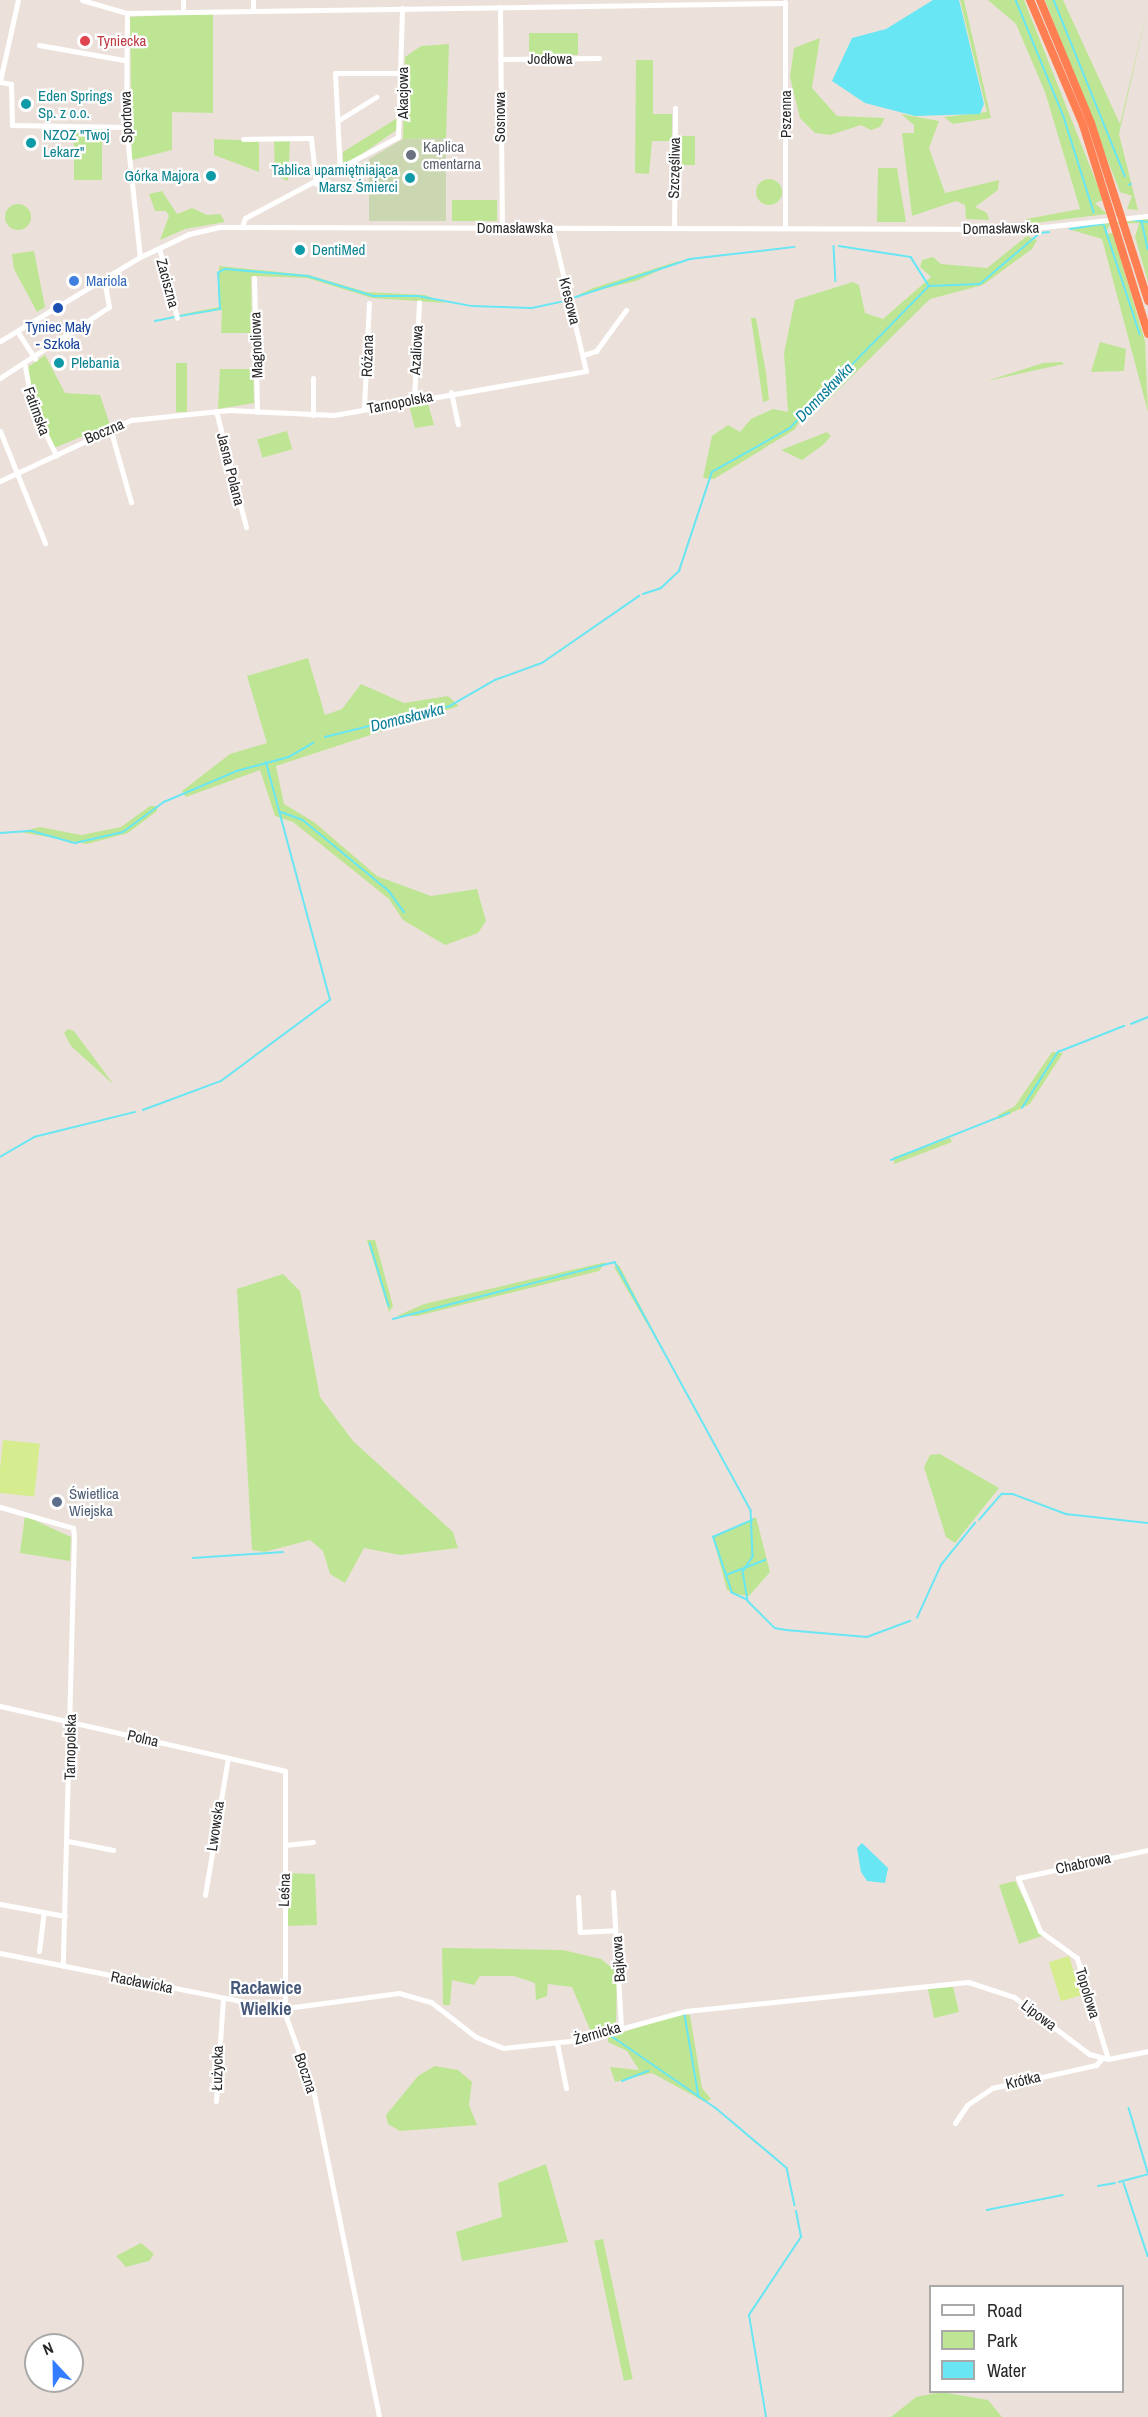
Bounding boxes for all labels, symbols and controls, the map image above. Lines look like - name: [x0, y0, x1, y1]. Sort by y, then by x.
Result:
- place label: Tyniecka: [97, 32, 146, 50]
- marker: Tyniecka: [78, 34, 92, 48]
- street label: Jodłowa: [527, 50, 573, 68]
- street label: Akacjowa: [394, 67, 412, 119]
- place label: Eden Springs Sp. z o.o.: [38, 86, 113, 121]
- street label: Pszenna: [777, 90, 795, 138]
- street label: Sportowa: [116, 91, 136, 143]
- street label: Sosnowa: [491, 92, 509, 142]
- marker: Eden Springs Sp. z o.o.: [19, 97, 33, 111]
- place label: NZOZ "Twoj Lekarz": [43, 125, 110, 160]
- marker: NZOZ "Twoj Lekarz": [24, 136, 38, 150]
- place label: Kaplica cmentarna: [423, 137, 481, 172]
- street label: Szczęśliwa: [664, 137, 684, 199]
- marker: Kaplica cmentarna: [404, 148, 418, 162]
- place label: Tablica upamiętniająca Marsz Śmierci: [271, 160, 398, 195]
- place label: Górka Majora: [124, 167, 199, 185]
- marker: Górka Majora: [204, 169, 218, 183]
- marker: Tablica upamiętniająca Marsz Śmierci: [403, 171, 417, 185]
- street label: Domasławska: [963, 218, 1039, 238]
- street label: Domasławska: [477, 219, 553, 237]
- place label: DentiMed: [312, 241, 365, 259]
- marker: DentiMed: [293, 243, 307, 257]
- street label: Zaciszna: [153, 257, 183, 309]
- place label: Mariola: [86, 272, 127, 290]
- marker: Mariola: [67, 274, 81, 288]
- street label: Kresowa: [555, 276, 585, 326]
- marker: Tyniec Mały - Szkoła: [51, 301, 65, 315]
- street label: Magnoliowa: [246, 312, 266, 378]
- place label: Tyniec Mały - Szkoła: [25, 317, 91, 352]
- street label: Azaliowa: [406, 325, 426, 375]
- street label: Różana: [357, 335, 377, 377]
- place label: Plebania: [71, 354, 120, 372]
- marker: Plebania: [52, 356, 66, 370]
- water label: Domasławka: [791, 358, 857, 426]
- street label: Fatimska: [20, 384, 54, 438]
- street label: Tarnopolska: [366, 387, 434, 417]
- street label: Boczna: [82, 415, 126, 447]
- street label: Jasna Polana: [213, 431, 249, 507]
- water label: Domasławka: [368, 699, 446, 735]
- place label: Świetlica Wiejska: [69, 1484, 119, 1519]
- marker: Świetlica Wiejska: [50, 1495, 64, 1509]
- street label: Tarnopolska: [60, 1714, 80, 1780]
- street label: Polna: [126, 1726, 160, 1750]
- street label: Lwowska: [203, 1800, 227, 1852]
- street label: Chabrowa: [1054, 1848, 1112, 1878]
- street label: Leśna: [274, 1873, 294, 1907]
- street label: Bajkowa: [607, 1935, 629, 1983]
- street label: Topolowa: [1072, 1966, 1104, 2020]
- street label: Racławicka: [109, 1967, 175, 1997]
- district label: Racławice Wielkie: [230, 1978, 302, 2020]
- street label: Lipowa: [1018, 1996, 1060, 2034]
- street label: Żernicka: [572, 2018, 622, 2048]
- street label: Łużycka: [208, 2045, 226, 2091]
- street label: Boczna: [291, 2051, 321, 2095]
- street label: Krótka: [1004, 2067, 1042, 2093]
- legend: [929, 2285, 1124, 2393]
- text: Road: [987, 2298, 1022, 2323]
- text: Park: [987, 2328, 1017, 2353]
- north arrow: [24, 2333, 84, 2393]
- text: N: [39, 2336, 57, 2360]
- text: Water: [987, 2358, 1026, 2383]

